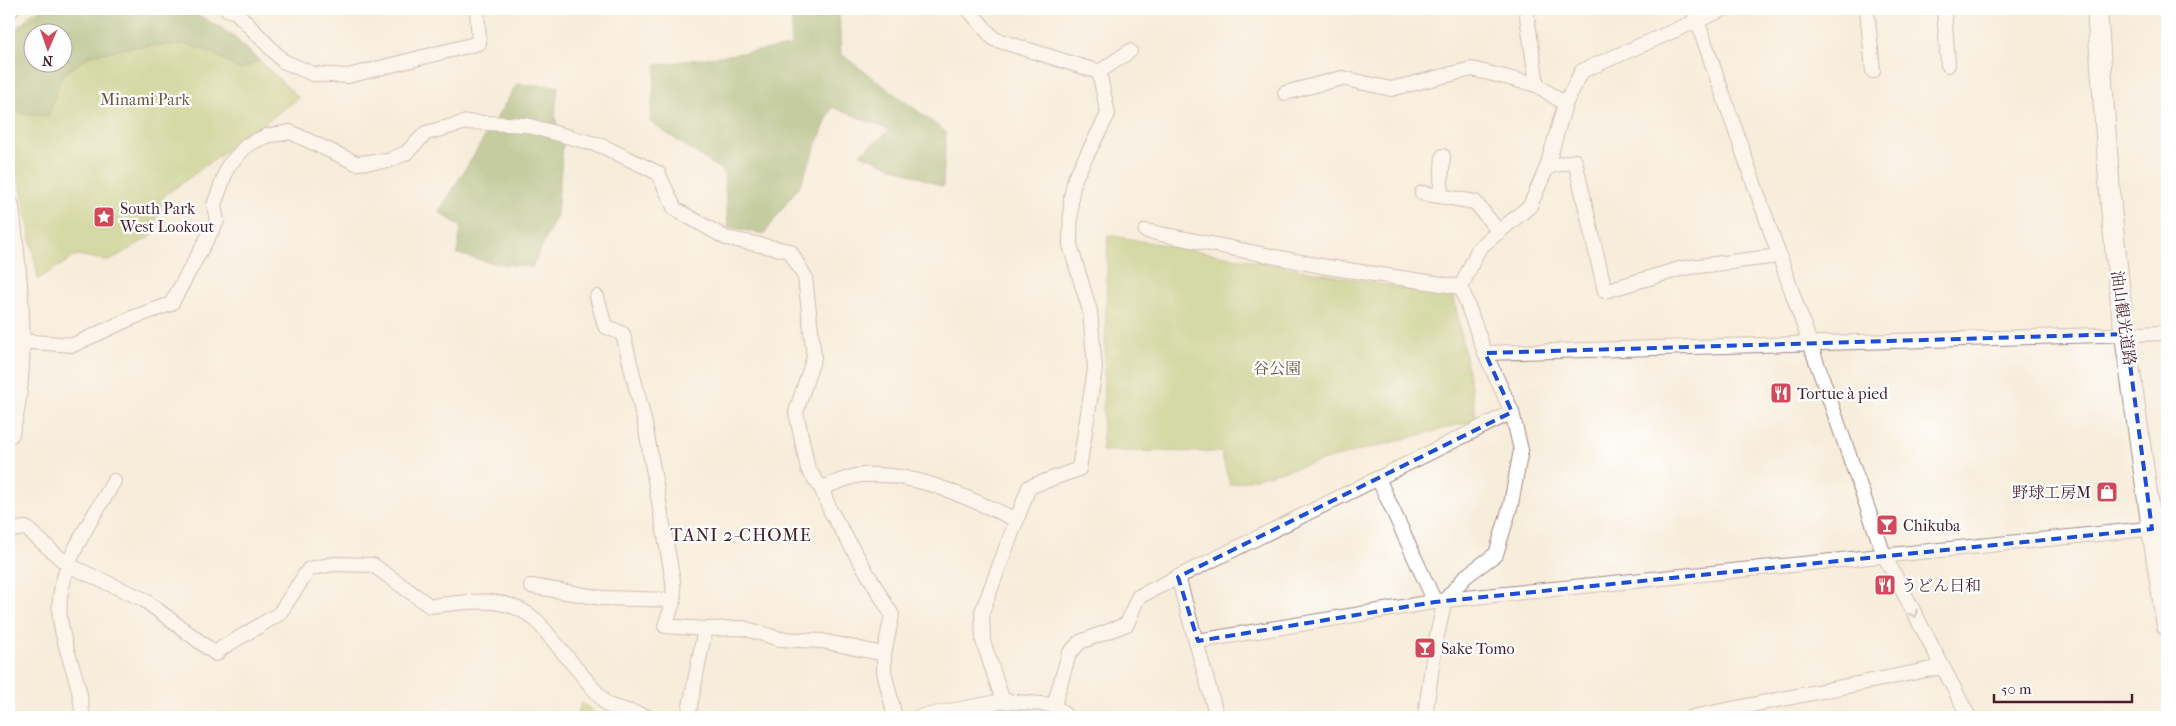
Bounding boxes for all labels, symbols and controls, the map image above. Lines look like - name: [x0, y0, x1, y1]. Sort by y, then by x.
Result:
- north arrow: [22, 22, 72, 72]
- text: N: [42, 52, 53, 69]
- park label: Minami Park: [100, 90, 190, 109]
- place label: South Park West Lookout: [119, 199, 214, 236]
- place icon: South Park West Lookout: [92, 205, 116, 229]
- street label: 油山観光道路: [2107, 269, 2140, 367]
- park label: 谷公園: [1253, 359, 1301, 378]
- restaurant icon: Tortue à pied: [1769, 381, 1793, 405]
- place label: Tortue à pied: [1797, 384, 1888, 403]
- shop icon: 野球工房M: [2095, 480, 2119, 504]
- place label: 野球工房M: [2012, 483, 2091, 502]
- bar icon: Chikuba: [1875, 513, 1899, 537]
- place label: Chikuba: [1903, 516, 1961, 535]
- district label: TANI 2-CHOME: [670, 525, 812, 546]
- restaurant icon: うどん日和: [1873, 573, 1897, 597]
- place label: うどん日和: [1901, 576, 1981, 595]
- one-way arrow: [1908, 609, 1918, 618]
- bar icon: Sake Tomo: [1413, 636, 1437, 660]
- place label: Sake Tomo: [1441, 639, 1515, 658]
- scale bar: [1994, 671, 2131, 703]
- text: 50 m: [2001, 680, 2032, 698]

